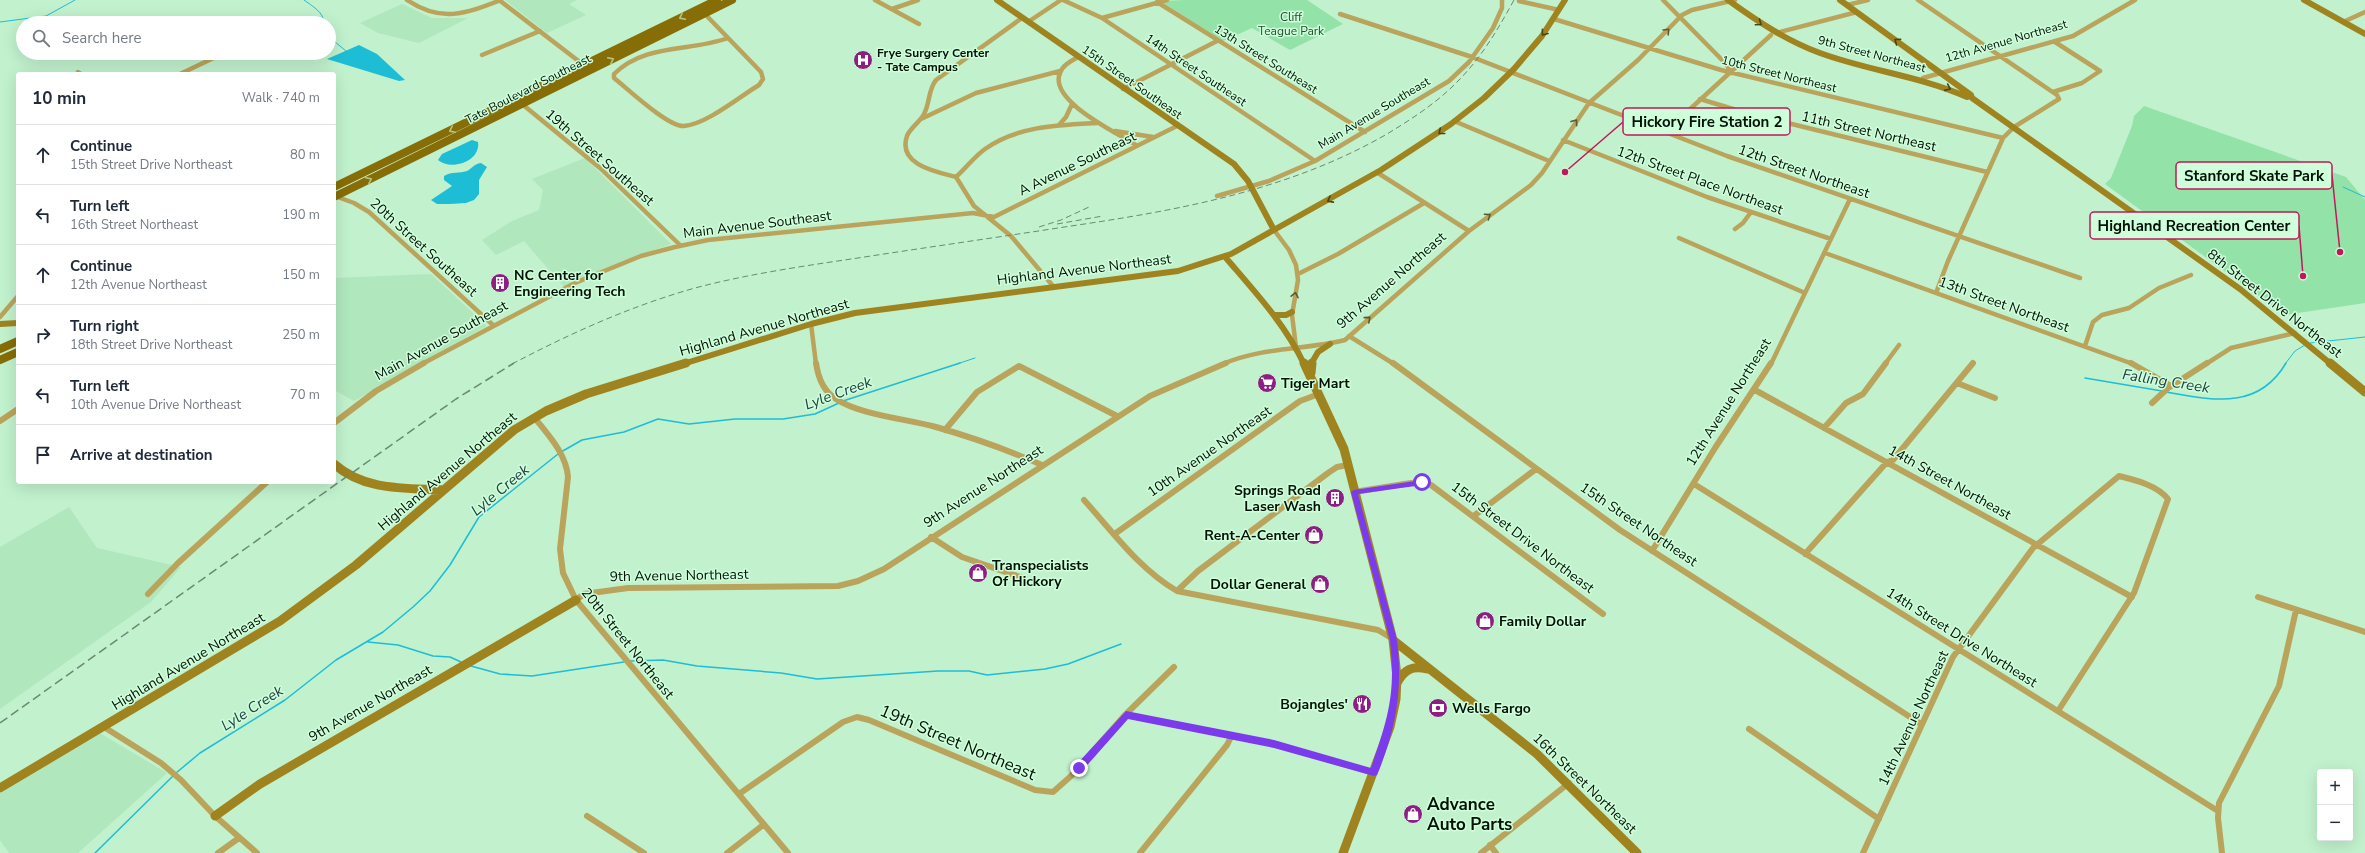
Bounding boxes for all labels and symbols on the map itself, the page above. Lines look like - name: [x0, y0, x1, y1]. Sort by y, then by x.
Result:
- park label: Cliff Teague Park: [1258, 9, 1325, 39]
- one-way arrow: [679, 12, 686, 20]
- street label: 12th Avenue Northeast: [1943, 16, 2070, 66]
- one-way arrow: [1755, 18, 1762, 26]
- street label: 13th Street Southeast: [1211, 21, 1321, 98]
- one-way arrow: [1662, 28, 1670, 36]
- one-way arrow: [1541, 29, 1549, 36]
- street label: 14th Street Southeast: [1142, 30, 1250, 110]
- street label: 9th Street Northeast: [1816, 32, 1928, 76]
- one-way arrow: [1894, 38, 1901, 46]
- street label: 15th Street Southeast: [1079, 41, 1186, 123]
- place label: Frye Surgery Center - Tate Campus: [877, 45, 989, 75]
- hospital icon: Frye Surgery Center - Tate Campus: [852, 49, 874, 71]
- street label: Tate Boulevard Southeast: [463, 50, 594, 128]
- street label: 10th Street Northeast: [1720, 52, 1839, 96]
- one-way arrow: [607, 57, 614, 65]
- street label: Main Avenue Southeast: [1315, 73, 1434, 153]
- one-way arrow: [1944, 83, 1952, 91]
- street label: 19th Street Southeast: [541, 105, 658, 210]
- street label: 11th Street Northeast: [1800, 107, 1938, 156]
- callout: Hickory Fire Station 2: [1623, 108, 1790, 135]
- text: Hickory Fire Station 2: [1632, 112, 1782, 132]
- one-way arrow: [1570, 119, 1578, 126]
- one-way arrow: [449, 125, 456, 133]
- street label: A Avenue Southeast: [1015, 127, 1139, 200]
- one-way arrow: [1438, 127, 1445, 134]
- street label: 12th Street Northeast: [1736, 140, 1872, 203]
- street label: 12th Street Place Northeast: [1614, 142, 1786, 219]
- callout: Stanford Skate Park: [2176, 162, 2332, 189]
- text: Stanford Skate Park: [2184, 166, 2325, 186]
- one-way arrow: [365, 177, 372, 185]
- street label: 20th Street Southeast: [366, 194, 482, 301]
- one-way arrow: [1327, 195, 1334, 202]
- street label: Main Avenue Southeast: [682, 206, 832, 243]
- callout: Highland Recreation Center: [2090, 212, 2299, 239]
- one-way arrow: [1484, 213, 1491, 221]
- text: Highland Recreation Center: [2098, 216, 2291, 236]
- street label: 9th Avenue Northeast: [1333, 228, 1450, 333]
- street label: 8th Street Drive Northeast: [2203, 245, 2346, 362]
- street label: Highland Avenue Northeast: [996, 249, 1172, 290]
- place label: NC Center for Engineering Tech: [514, 266, 625, 301]
- building icon: NC Center for Engineering Tech: [489, 272, 511, 294]
- street label: 13th Street Northeast: [1936, 272, 2072, 337]
- one-way arrow: [1291, 292, 1299, 298]
- street label: Highland Avenue Northeast: [677, 294, 851, 361]
- street label: Main Avenue Southeast: [371, 296, 511, 385]
- one-way arrow: [1363, 316, 1371, 323]
- street label: 12th Avenue Northeast: [1681, 335, 1776, 470]
- water label: Falling Creek: [2121, 364, 2212, 398]
- water label: Lyle Creek: [802, 371, 875, 414]
- supermarket icon: Tiger Mart: [1256, 372, 1278, 394]
- place label: Tiger Mart: [1281, 374, 1350, 393]
- street label: 10th Avenue Northeast: [1144, 401, 1275, 501]
- street label: Highland Avenue Northeast: [374, 408, 521, 535]
- street label: 9th Avenue Northeast: [920, 441, 1047, 532]
- street label: 14th Street Northeast: [1885, 441, 2015, 524]
- water label: Lyle Creek: [467, 459, 534, 520]
- route start: [1413, 473, 1431, 491]
- street label: 15th Street Drive Northeast: [1447, 477, 1598, 598]
- street label: 15th Street Northeast: [1576, 478, 1701, 571]
- place label: Springs Road Laser Wash: [1234, 481, 1321, 516]
- building icon: Springs Road Laser Wash: [1324, 487, 1346, 509]
- shop icon: Rent-A-Center: [1303, 524, 1325, 546]
- place label: Rent-A-Center: [1204, 526, 1301, 545]
- place label: Transpecialists Of Hickory: [992, 556, 1089, 591]
- shop icon: Transpecialists Of Hickory: [967, 562, 989, 584]
- street label: 9th Avenue Northeast: [609, 565, 749, 586]
- shop icon: Dollar General: [1309, 573, 1331, 595]
- place label: Dollar General: [1210, 575, 1307, 594]
- street label: 14th Street Drive Northeast: [1883, 583, 2041, 692]
- street label: 20th Street Northeast: [577, 584, 678, 703]
- street label: Highland Avenue Northeast: [108, 608, 268, 715]
- shop icon: Family Dollar: [1474, 610, 1496, 632]
- place label: Family Dollar: [1499, 612, 1587, 631]
- street label: 14th Avenue Northeast: [1874, 647, 1953, 789]
- street label: 9th Avenue Northeast: [305, 660, 435, 746]
- water label: Lyle Creek: [217, 680, 287, 736]
- restaurant icon: Bojangles': [1351, 693, 1373, 715]
- place label: Bojangles': [1280, 695, 1348, 714]
- bank icon: Wells Fargo: [1427, 697, 1449, 719]
- street label: 19th Street Northeast: [876, 699, 1040, 786]
- place label: Wells Fargo: [1452, 699, 1531, 718]
- street label: 16th Street Northeast: [1528, 729, 1641, 838]
- route end: [1070, 759, 1088, 777]
- place label: Advance Auto Parts: [1427, 793, 1512, 836]
- shop icon: Advance Auto Parts: [1402, 803, 1424, 825]

